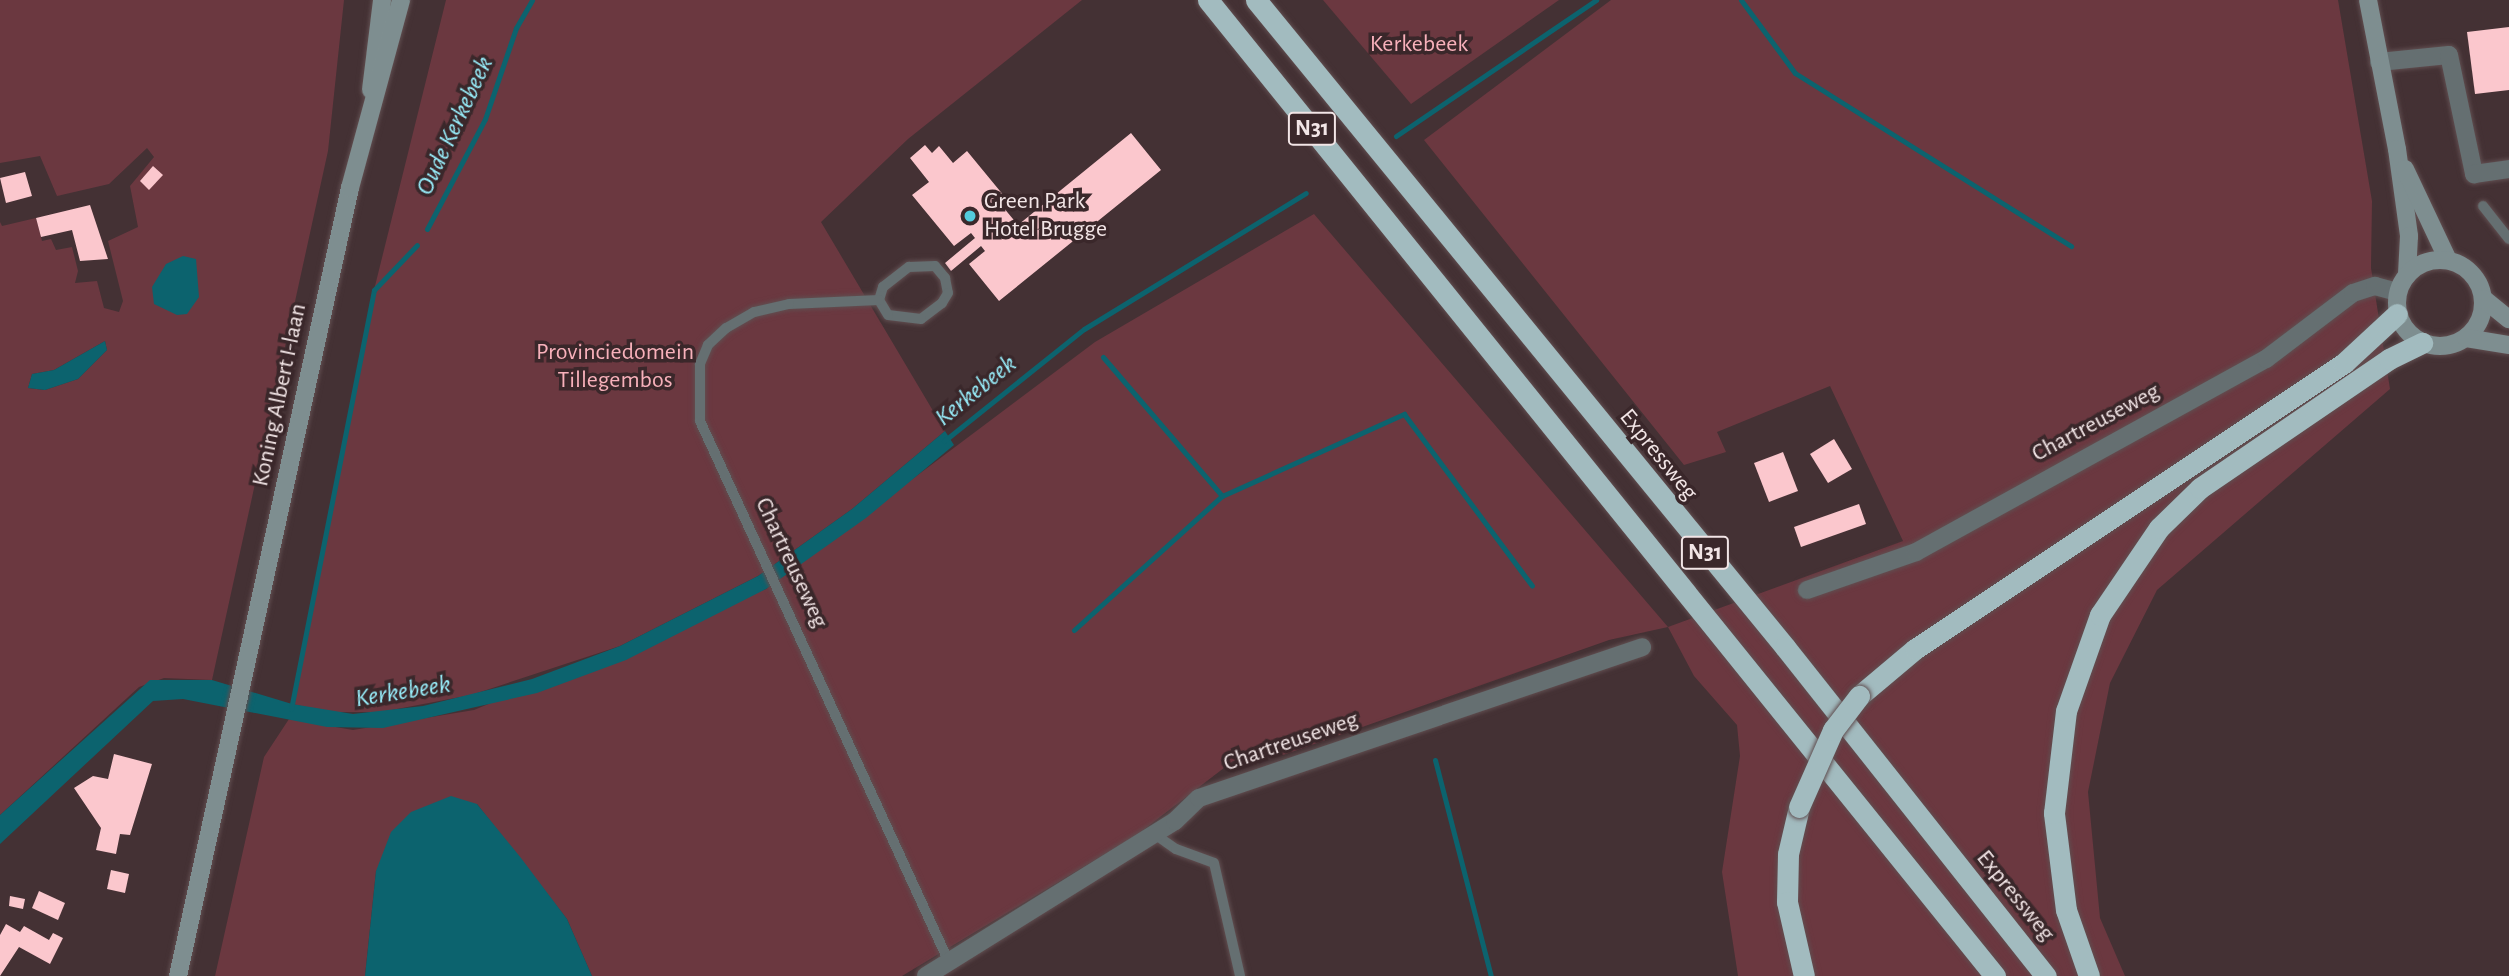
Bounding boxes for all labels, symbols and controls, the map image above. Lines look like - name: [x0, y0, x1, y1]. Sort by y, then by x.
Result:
- park label: Kerkebeek: [1370, 31, 1468, 59]
- water label: Oude Kerkebeek: [409, 52, 501, 200]
- road number: N31: [1288, 110, 1336, 148]
- place label: Green Park Hotel Brugge: [984, 188, 1107, 244]
- marker: Green Park Hotel Brugge: [962, 208, 978, 224]
- street label: Koning Albert I-laan: [247, 301, 313, 489]
- park label: Provinciedomein Tillegembos: [536, 339, 694, 395]
- water label: Kerkebeek: [929, 349, 1023, 433]
- street label: Chartreuseweg: [2027, 377, 2165, 469]
- street label: Expressweg: [1613, 404, 1703, 506]
- street label: Chartreuseweg: [748, 493, 834, 633]
- road number: N31: [1680, 534, 1730, 572]
- water label: Kerkebeek: [353, 669, 453, 715]
- street label: Chartreuseweg: [1220, 706, 1362, 778]
- street label: Expressweg: [1970, 845, 2060, 947]

